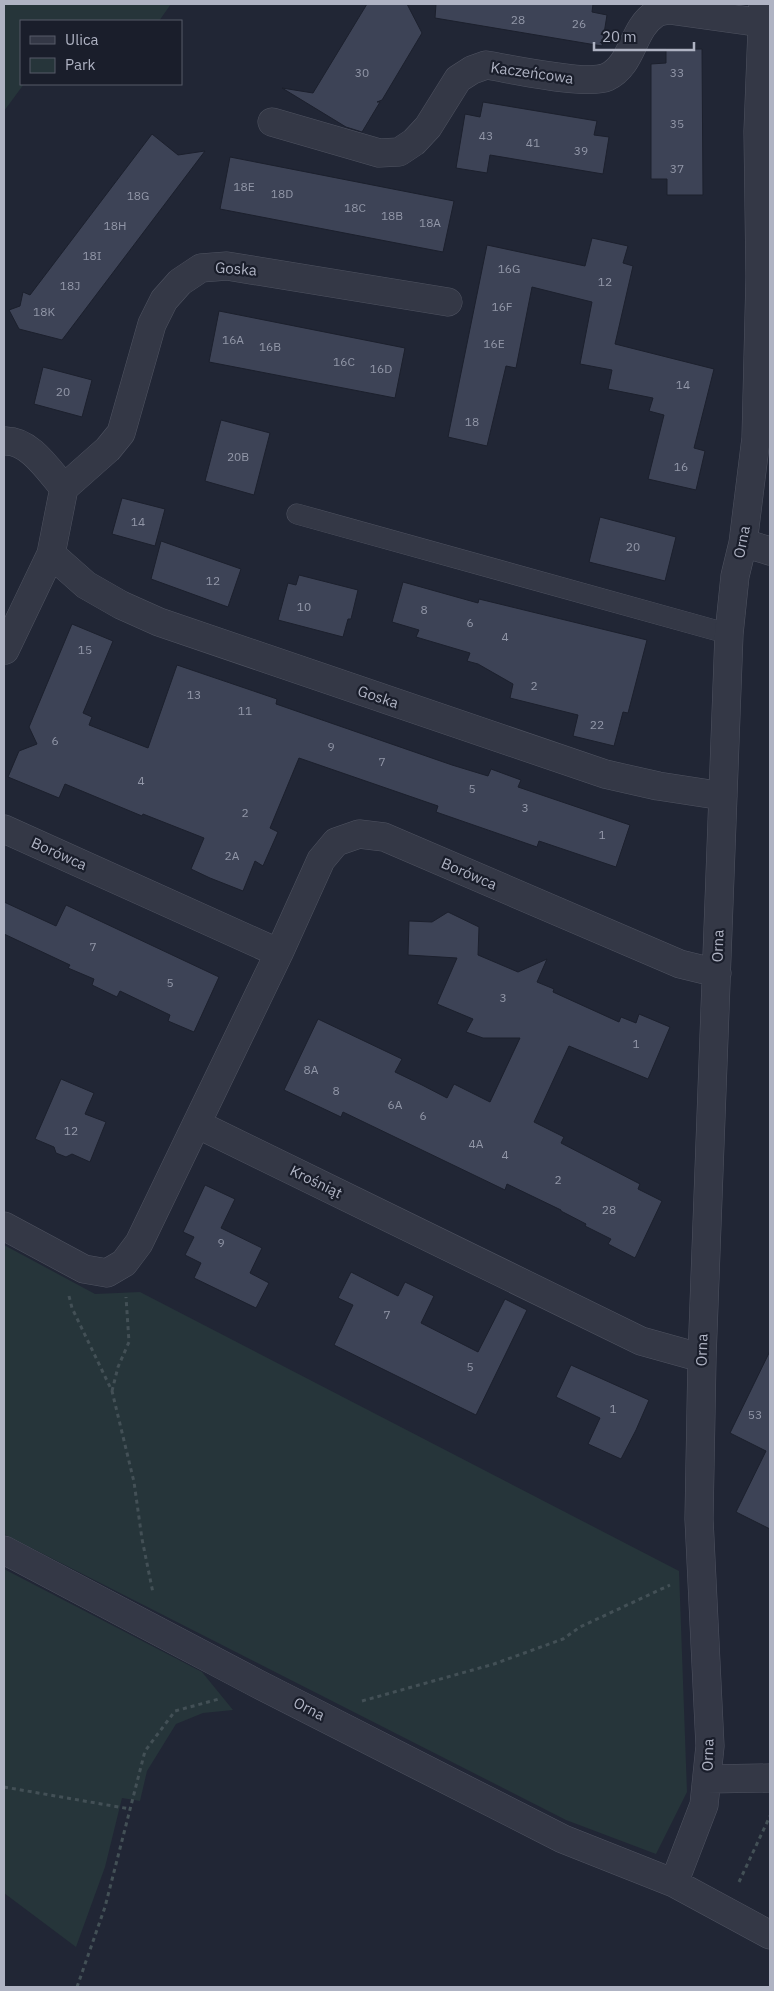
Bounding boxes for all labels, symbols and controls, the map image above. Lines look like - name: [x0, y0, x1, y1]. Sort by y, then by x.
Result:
- house number: 28: [511, 12, 525, 27]
- house number: 26: [572, 16, 586, 31]
- legend: [20, 20, 182, 85]
- scale bar: [594, 20, 694, 52]
- text: 20 m: [602, 27, 637, 46]
- text: Ulica: [65, 30, 99, 49]
- text: Park: [65, 55, 95, 74]
- street label: Kaczeńcowa: [489, 57, 575, 88]
- house number: 30: [355, 65, 369, 80]
- house number: 33: [670, 65, 684, 80]
- house number: 35: [670, 116, 684, 131]
- house number: 43: [479, 128, 493, 143]
- house number: 41: [526, 135, 540, 150]
- house number: 39: [574, 143, 588, 158]
- house number: 37: [670, 161, 684, 176]
- house number: 18E: [233, 179, 255, 194]
- house number: 18D: [271, 186, 293, 201]
- house number: 18G: [127, 188, 149, 203]
- house number: 18C: [344, 200, 366, 215]
- house number: 18B: [381, 208, 403, 223]
- house number: 18A: [419, 215, 441, 230]
- house number: 18H: [104, 218, 126, 233]
- house number: 18I: [82, 248, 102, 263]
- street label: Goska: [214, 258, 258, 279]
- house number: 16G: [498, 261, 520, 276]
- house number: 12: [598, 274, 612, 289]
- house number: 18J: [60, 278, 80, 293]
- house number: 16F: [491, 299, 513, 314]
- house number: 18K: [33, 304, 55, 319]
- house number: 16A: [222, 332, 244, 347]
- house number: 16E: [483, 336, 505, 351]
- house number: 16B: [259, 339, 281, 354]
- house number: 16C: [333, 354, 355, 369]
- house number: 16D: [370, 361, 392, 376]
- house number: 14: [676, 377, 690, 392]
- house number: 20: [56, 384, 70, 399]
- house number: 18: [465, 414, 479, 429]
- house number: 20B: [227, 449, 249, 464]
- house number: 16: [674, 459, 688, 474]
- house number: 14: [131, 514, 145, 529]
- street label: Orna: [729, 524, 754, 560]
- house number: 20: [626, 539, 640, 554]
- house number: 12: [206, 573, 220, 588]
- house number: 10: [297, 599, 311, 614]
- house number: 8: [420, 602, 428, 617]
- house number: 6: [466, 615, 474, 630]
- house number: 4: [501, 629, 509, 644]
- house number: 15: [78, 642, 92, 657]
- house number: 2: [530, 678, 538, 693]
- street label: Goska: [355, 681, 401, 712]
- house number: 13: [187, 687, 201, 702]
- house number: 11: [238, 703, 252, 718]
- house number: 22: [590, 717, 604, 732]
- house number: 6: [51, 733, 59, 748]
- house number: 9: [327, 739, 335, 754]
- house number: 7: [378, 754, 386, 769]
- house number: 4: [137, 773, 145, 788]
- house number: 5: [468, 781, 476, 796]
- house number: 3: [521, 800, 529, 815]
- house number: 2: [241, 805, 249, 820]
- house number: 1: [598, 827, 606, 842]
- street label: Borówca: [28, 833, 90, 874]
- house number: 2A: [225, 848, 240, 863]
- street label: Borówca: [438, 853, 500, 894]
- street label: Orna: [707, 929, 728, 963]
- house number: 7: [89, 939, 97, 954]
- house number: 5: [166, 975, 174, 990]
- house number: 3: [499, 990, 507, 1005]
- house number: 1: [632, 1036, 640, 1051]
- house number: 8A: [304, 1062, 319, 1077]
- house number: 8: [332, 1083, 340, 1098]
- house number: 6A: [388, 1097, 403, 1112]
- house number: 6: [419, 1108, 427, 1123]
- house number: 12: [64, 1123, 78, 1138]
- house number: 4A: [469, 1136, 484, 1151]
- house number: 4: [501, 1147, 509, 1162]
- street label: Krośniąt: [287, 1161, 346, 1202]
- house number: 2: [554, 1172, 562, 1187]
- house number: 28: [602, 1202, 616, 1217]
- house number: 9: [217, 1235, 225, 1250]
- house number: 7: [383, 1307, 391, 1322]
- street label: Orna: [691, 1333, 712, 1367]
- house number: 5: [466, 1359, 474, 1374]
- house number: 1: [609, 1401, 617, 1416]
- house number: 53: [748, 1407, 762, 1422]
- street label: Orna: [290, 1693, 328, 1724]
- street label: Orna: [697, 1738, 718, 1772]

